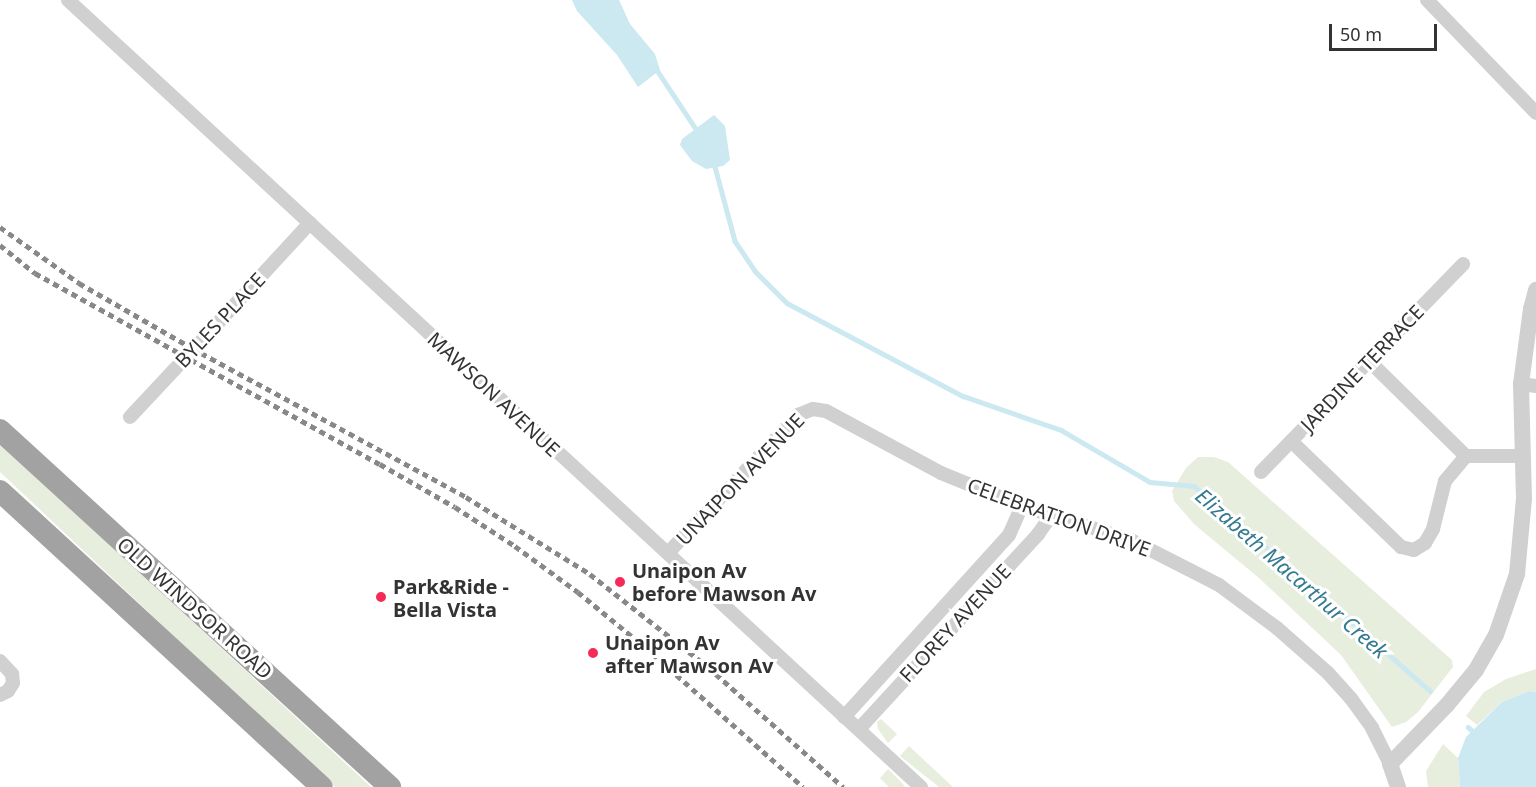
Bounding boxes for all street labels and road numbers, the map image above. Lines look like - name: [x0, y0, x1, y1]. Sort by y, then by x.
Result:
- street label: BYLES PLACE: [170, 268, 270, 372]
- street label: JARDINE TERRACE: [1295, 300, 1429, 436]
- street label: MAWSON AVENUE: [423, 327, 565, 461]
- street label: UNAIPON AVENUE: [671, 408, 809, 550]
- street label: CELEBRATION DRIVE: [964, 473, 1154, 561]
- street label: OLD WINDSOR ROAD: [113, 532, 277, 684]
- street label: FLOREY AVENUE: [894, 559, 1016, 687]

